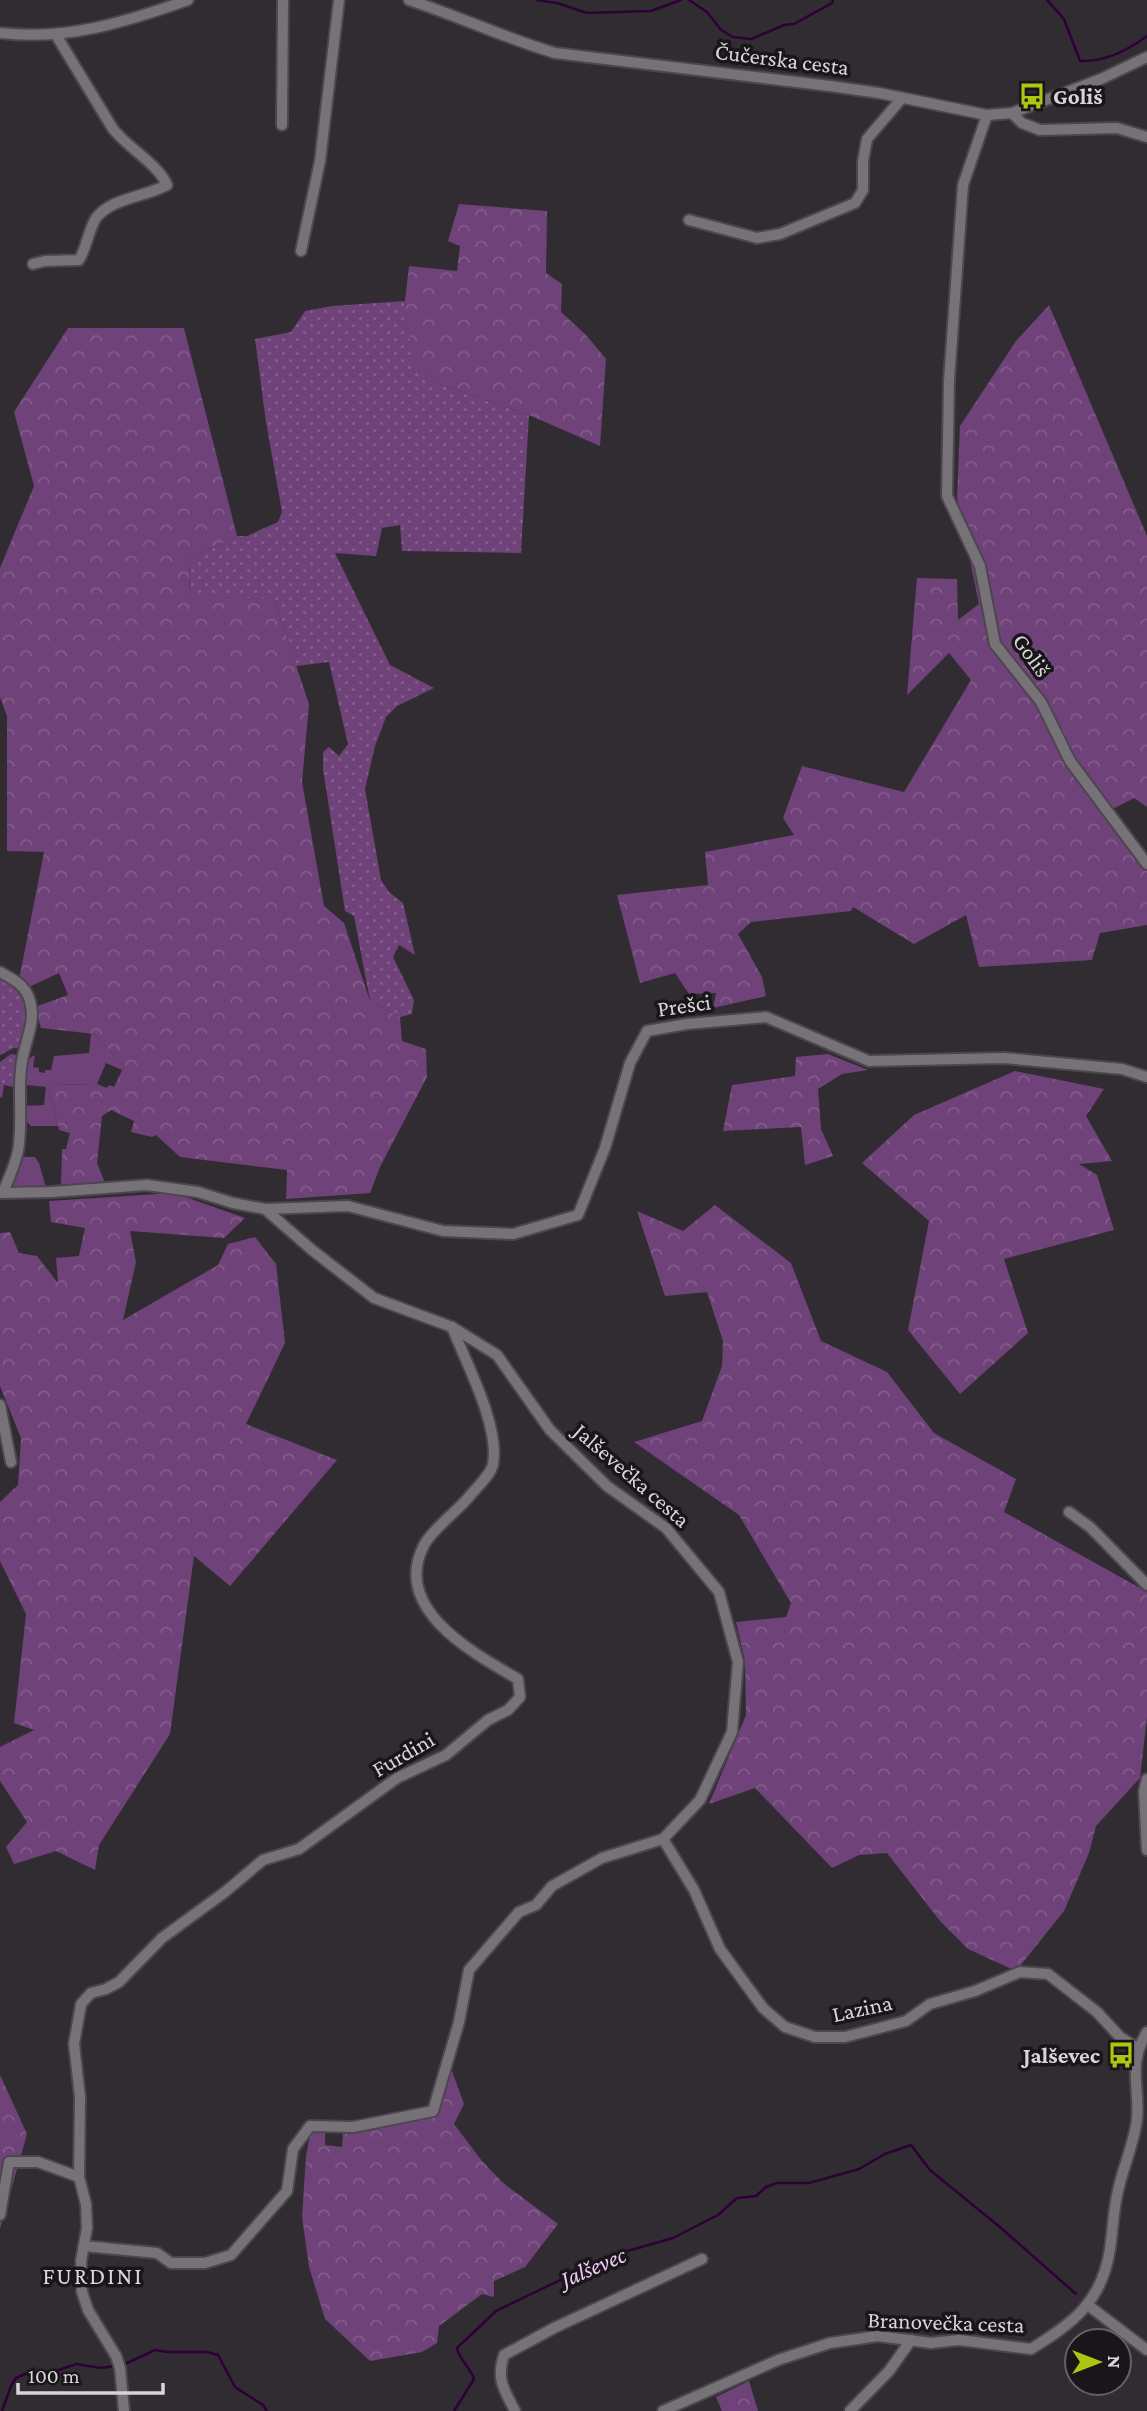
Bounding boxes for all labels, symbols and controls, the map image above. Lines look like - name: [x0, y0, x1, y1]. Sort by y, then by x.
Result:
- street label: Čučerska cesta: [714, 38, 851, 80]
- bus stop icon: Goliš: [1017, 81, 1047, 111]
- place label: Goliš: [1053, 83, 1103, 109]
- street label: Goliš: [1008, 628, 1056, 682]
- street label: Prešci: [655, 988, 713, 1022]
- street label: Jalševečka cesta: [567, 1416, 696, 1533]
- street label: Furdini: [367, 1726, 439, 1782]
- street label: Lazina: [830, 1989, 895, 2027]
- bus stop icon: Jalševec: [1106, 2040, 1136, 2070]
- place label: Jalševec: [1021, 2042, 1101, 2068]
- water label: Jalševec: [552, 2241, 630, 2294]
- district label: FURDINI: [42, 2262, 144, 2289]
- street label: Branovečka cesta: [867, 2306, 1025, 2338]
- north arrow: [1063, 2327, 1133, 2397]
- scale bar: [18, 2352, 163, 2396]
- text: N: [1104, 2356, 1125, 2369]
- text: 100 m: [28, 2364, 80, 2388]

